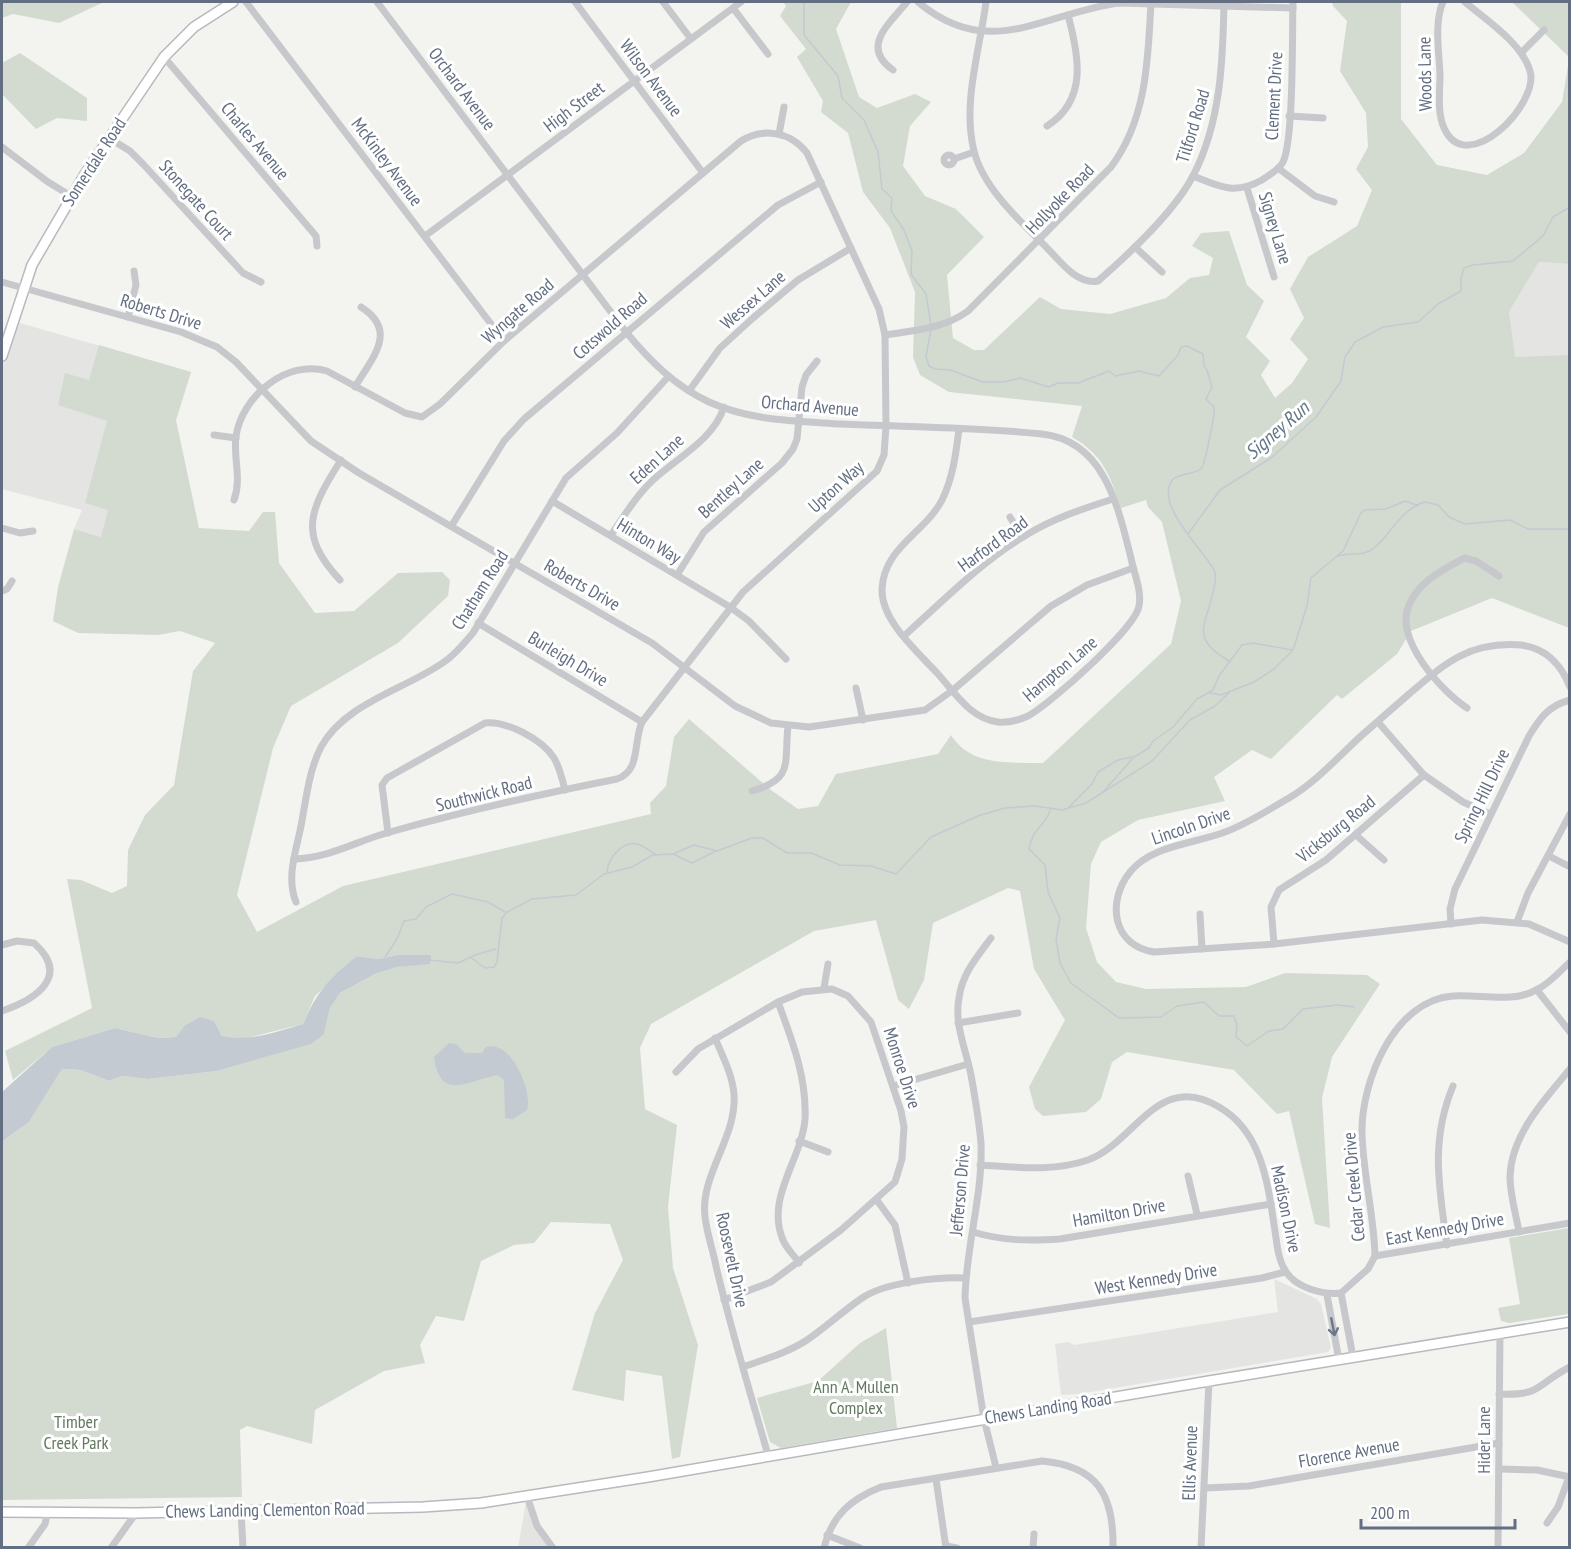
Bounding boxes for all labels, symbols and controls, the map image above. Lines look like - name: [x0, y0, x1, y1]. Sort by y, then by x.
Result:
- street label: Wilson Avenue: [615, 35, 688, 121]
- street label: Woods Lane: [1412, 37, 1437, 111]
- street label: Orchard Avenue: [424, 43, 501, 135]
- street label: Clement Drive: [1260, 51, 1287, 141]
- street label: High Street: [539, 76, 609, 137]
- street label: Tilford Road: [1170, 86, 1215, 165]
- street label: Charles Avenue: [216, 97, 295, 184]
- street label: Somerdale Road: [57, 113, 131, 210]
- street label: McKinley Avenue: [347, 113, 428, 211]
- street label: Stonegate Court: [154, 155, 238, 245]
- street label: Hollyoke Road: [1020, 159, 1099, 239]
- street label: Signey Lane: [1254, 189, 1297, 267]
- street label: Wessex Lane: [715, 265, 790, 334]
- street label: Wyngate Road: [477, 273, 559, 348]
- street label: Cotswold Road: [568, 287, 652, 364]
- street label: Roberts Drive: [118, 288, 205, 335]
- street label: Orchard Avenue: [760, 390, 860, 421]
- water label: Signey Run: [1240, 394, 1315, 465]
- street label: Eden Lane: [625, 429, 688, 489]
- street label: Bentley Lane: [693, 452, 768, 523]
- street label: Upton Way: [803, 456, 868, 517]
- street label: Harford Road: [953, 510, 1032, 577]
- street label: Hinton Way: [613, 512, 686, 569]
- street label: Chatham Road: [446, 546, 513, 634]
- street label: Roberts Drive: [540, 554, 624, 615]
- street label: Burleigh Drive: [524, 626, 612, 691]
- street label: Hampton Lane: [1018, 631, 1102, 706]
- street label: Spring Hill Drive: [1449, 745, 1514, 847]
- street label: Southwick Road: [433, 770, 534, 817]
- street label: Vicksburg Road: [1291, 790, 1380, 868]
- street label: Lincoln Drive: [1148, 801, 1233, 850]
- street label: Monroe Drive: [879, 1024, 926, 1111]
- street label: Cedar Creek Drive: [1337, 1131, 1370, 1243]
- street label: Jefferson Drive: [944, 1143, 975, 1238]
- street label: Madison Drive: [1266, 1163, 1307, 1255]
- street label: Hamilton Drive: [1071, 1193, 1167, 1232]
- street label: East Kennedy Drive: [1384, 1207, 1506, 1250]
- street label: Roosevelt Drive: [711, 1210, 754, 1310]
- street label: West Kennedy Drive: [1093, 1258, 1219, 1299]
- one-way arrow: [1328, 1317, 1339, 1336]
- park label: Ann A. Mullen Complex: [813, 1375, 899, 1419]
- street label: Chews Landing Road: [983, 1386, 1113, 1429]
- street label: Hider Lane: [1472, 1406, 1495, 1474]
- park label: Timber Creek Park: [44, 1410, 108, 1454]
- street label: Ellis Avenue: [1177, 1425, 1202, 1501]
- street label: Florence Avenue: [1297, 1432, 1401, 1473]
- scale bar: [1361, 1492, 1516, 1530]
- street label: Chews Landing Clementon Road: [165, 1496, 365, 1523]
- text: 200 m: [1370, 1501, 1410, 1524]

